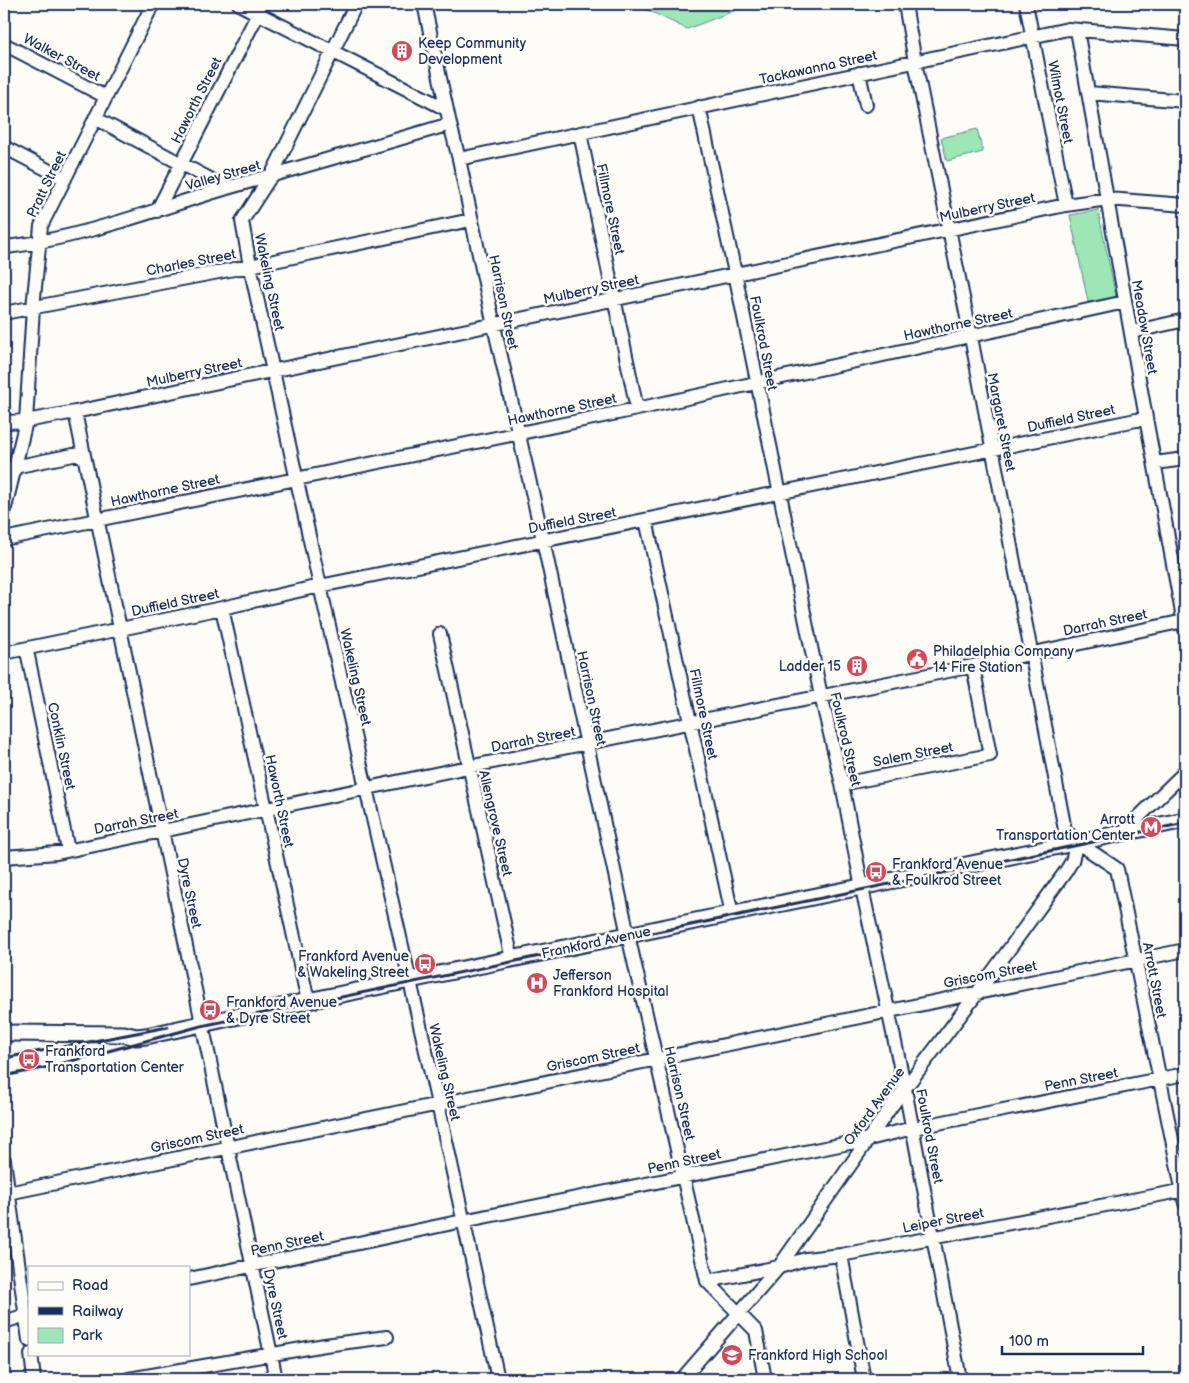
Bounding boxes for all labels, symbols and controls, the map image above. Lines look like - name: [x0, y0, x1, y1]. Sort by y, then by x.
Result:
- street label: Walker Street: [20, 30, 104, 85]
- place label: Keep Community Development: [418, 35, 527, 68]
- building icon: Keep Community Development: [390, 39, 414, 63]
- street label: Tackawanna Street: [758, 47, 879, 88]
- street label: Haworth Street: [167, 54, 226, 146]
- street label: Wilmot Street: [1044, 59, 1077, 146]
- street label: Pratt Street: [23, 147, 70, 220]
- street label: Valley Street: [184, 156, 263, 194]
- street label: Fillmore Street: [593, 162, 629, 257]
- street label: Mulberry Street: [938, 189, 1037, 226]
- street label: Wakeling Street: [251, 232, 288, 333]
- street label: Charles Street: [145, 245, 238, 280]
- street label: Harrison Street: [485, 253, 522, 352]
- street label: Mulberry Street: [542, 271, 641, 308]
- street label: Meadow Street: [1128, 279, 1161, 376]
- street label: Foulkrod Street: [746, 294, 781, 393]
- street label: Hawthorne Street: [902, 305, 1015, 344]
- street label: Mulberry Street: [145, 354, 244, 391]
- street label: Margaret Street: [984, 371, 1020, 474]
- street label: Hawthorne Street: [506, 390, 619, 429]
- street label: Duffield Street: [1026, 401, 1117, 436]
- street label: Hawthorne Street: [109, 471, 222, 510]
- street label: Duffield Street: [527, 503, 618, 537]
- street label: Duffield Street: [130, 585, 221, 620]
- street label: Darrah Street: [1062, 605, 1149, 640]
- street label: Wakeling Street: [336, 627, 375, 728]
- place label: Philadelphia Company 14 Fire Station: [933, 643, 1074, 676]
- public building icon: Philadelphia Company 14 Fire Station: [905, 647, 929, 671]
- street label: Harrison Street: [573, 649, 610, 748]
- building icon: Ladder 15: [845, 654, 869, 678]
- place label: Ladder 15: [779, 658, 841, 675]
- street label: Fillmore Street: [686, 667, 722, 762]
- street label: Foulkrod Street: [826, 690, 865, 789]
- street label: Conklin Street: [44, 701, 79, 792]
- street label: Darrah Street: [490, 723, 577, 756]
- street label: Salem Street: [872, 738, 955, 771]
- street label: Haworth Street: [261, 753, 298, 850]
- street label: Allengrove Street: [475, 768, 516, 879]
- street label: Darrah Street: [93, 805, 180, 838]
- place label: Arrott Transportation Center: [996, 811, 1136, 844]
- metro station icon: Arrott Transportation Center: [1139, 815, 1163, 839]
- street label: Dyre Street: [174, 856, 205, 931]
- place label: Frankford Avenue & Foulkrod Street: [892, 856, 1003, 889]
- bus stop icon: Frankford Avenue & Foulkrod Street: [864, 860, 888, 884]
- street label: Frankford Avenue: [540, 923, 652, 962]
- street label: Arrott Street: [1139, 941, 1170, 1020]
- place label: Frankford Avenue & Wakeling Street: [297, 948, 410, 981]
- bus stop icon: Frankford Avenue & Wakeling Street: [413, 952, 437, 976]
- street label: Griscom Street: [942, 957, 1039, 992]
- place label: Jefferson Frankford Hospital: [553, 967, 669, 1000]
- hospital icon: Jefferson Frankford Hospital: [525, 971, 549, 995]
- place label: Frankford Avenue & Dyre Street: [226, 994, 337, 1027]
- bus stop icon: Frankford Avenue & Dyre Street: [198, 998, 222, 1022]
- street label: Wakeling Street: [425, 1022, 464, 1123]
- street label: Griscom Street: [545, 1039, 642, 1076]
- place label: Frankford Transportation Center: [45, 1043, 185, 1076]
- street label: Harrison Street: [660, 1044, 699, 1143]
- bus stop icon: Frankford Transportation Center: [17, 1047, 41, 1071]
- street label: Oxford Avenue: [840, 1064, 908, 1149]
- street label: Penn Street: [1043, 1064, 1120, 1095]
- street label: Foulkrod Street: [912, 1087, 947, 1186]
- street label: Griscom Street: [149, 1120, 246, 1157]
- street label: Penn Street: [646, 1145, 723, 1178]
- street label: Leiper Street: [901, 1204, 986, 1237]
- street label: Penn Street: [249, 1227, 326, 1260]
- legend: [28, 1266, 190, 1356]
- street label: Dyre Street: [260, 1267, 291, 1342]
- text: Road: [72, 1276, 108, 1295]
- text: Railway: [72, 1302, 123, 1321]
- scale bar: [1002, 1323, 1143, 1355]
- text: Park: [72, 1326, 103, 1345]
- text: 100 m: [1009, 1332, 1049, 1351]
- school or university icon: Frankford High School: [720, 1343, 744, 1367]
- place label: Frankford High School: [748, 1347, 888, 1364]

